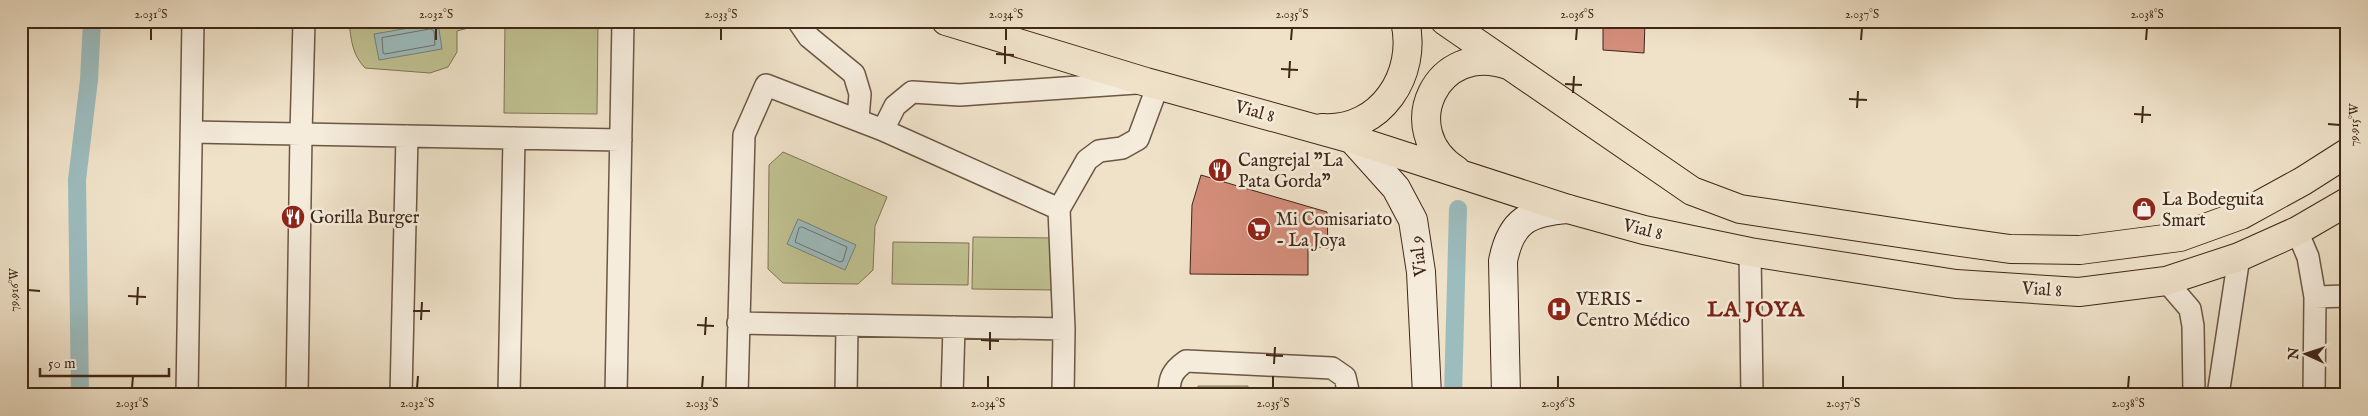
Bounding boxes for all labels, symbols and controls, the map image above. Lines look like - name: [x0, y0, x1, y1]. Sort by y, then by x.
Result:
- text: 2.031°S: [134, 7, 168, 22]
- text: 2.032°S: [419, 7, 453, 22]
- text: 2.033°S: [704, 7, 738, 22]
- text: 2.034°S: [989, 7, 1023, 22]
- text: 2.035°S: [1276, 7, 1308, 22]
- text: 2.036°S: [1560, 7, 1594, 22]
- text: 2.037°S: [1845, 7, 1879, 22]
- text: 2.038°S: [2130, 7, 2164, 22]
- street label: Vial 8: [1231, 96, 1277, 129]
- text: 79.915°W: [2347, 103, 2362, 146]
- place label: Cangrejal "La Pata Gorda": [1238, 150, 1344, 194]
- restaurant icon: Cangrejal "La Pata Gorda": [1207, 157, 1233, 183]
- place label: La Bodeguita Smart: [2162, 189, 2264, 233]
- shop icon: La Bodeguita Smart: [2131, 196, 2157, 222]
- restaurant icon: Gorilla Burger: [280, 204, 306, 230]
- place label: Gorilla Burger: [310, 207, 420, 230]
- place label: Mi Comisariato - La Joya: [1276, 209, 1392, 253]
- street label: Vial 8: [1619, 214, 1665, 246]
- supermarket icon: Mi Comisariato - La Joya: [1246, 216, 1272, 242]
- street label: Vial 9: [1406, 234, 1434, 279]
- text: 79.916°W: [7, 268, 22, 312]
- street label: Vial 8: [2020, 278, 2063, 303]
- place label: VERIS - Centro Médico: [1575, 289, 1690, 333]
- hospital icon: VERIS - Centro Médico: [1546, 296, 1572, 322]
- district label: LA JOYA: [1707, 296, 1805, 324]
- north arrow: [2280, 328, 2330, 378]
- scale bar: [40, 346, 169, 378]
- text: N: [2285, 347, 2303, 361]
- text: 50 m: [48, 354, 76, 373]
- text: 2.031°S: [115, 396, 149, 411]
- text: 2.032°S: [400, 396, 434, 411]
- text: 2.033°S: [685, 396, 719, 411]
- text: 2.034°S: [971, 396, 1005, 411]
- text: 2.035°S: [1257, 396, 1289, 411]
- text: 2.036°S: [1541, 396, 1575, 411]
- text: 2.037°S: [1826, 396, 1860, 411]
- text: 2.038°S: [2111, 396, 2145, 411]

